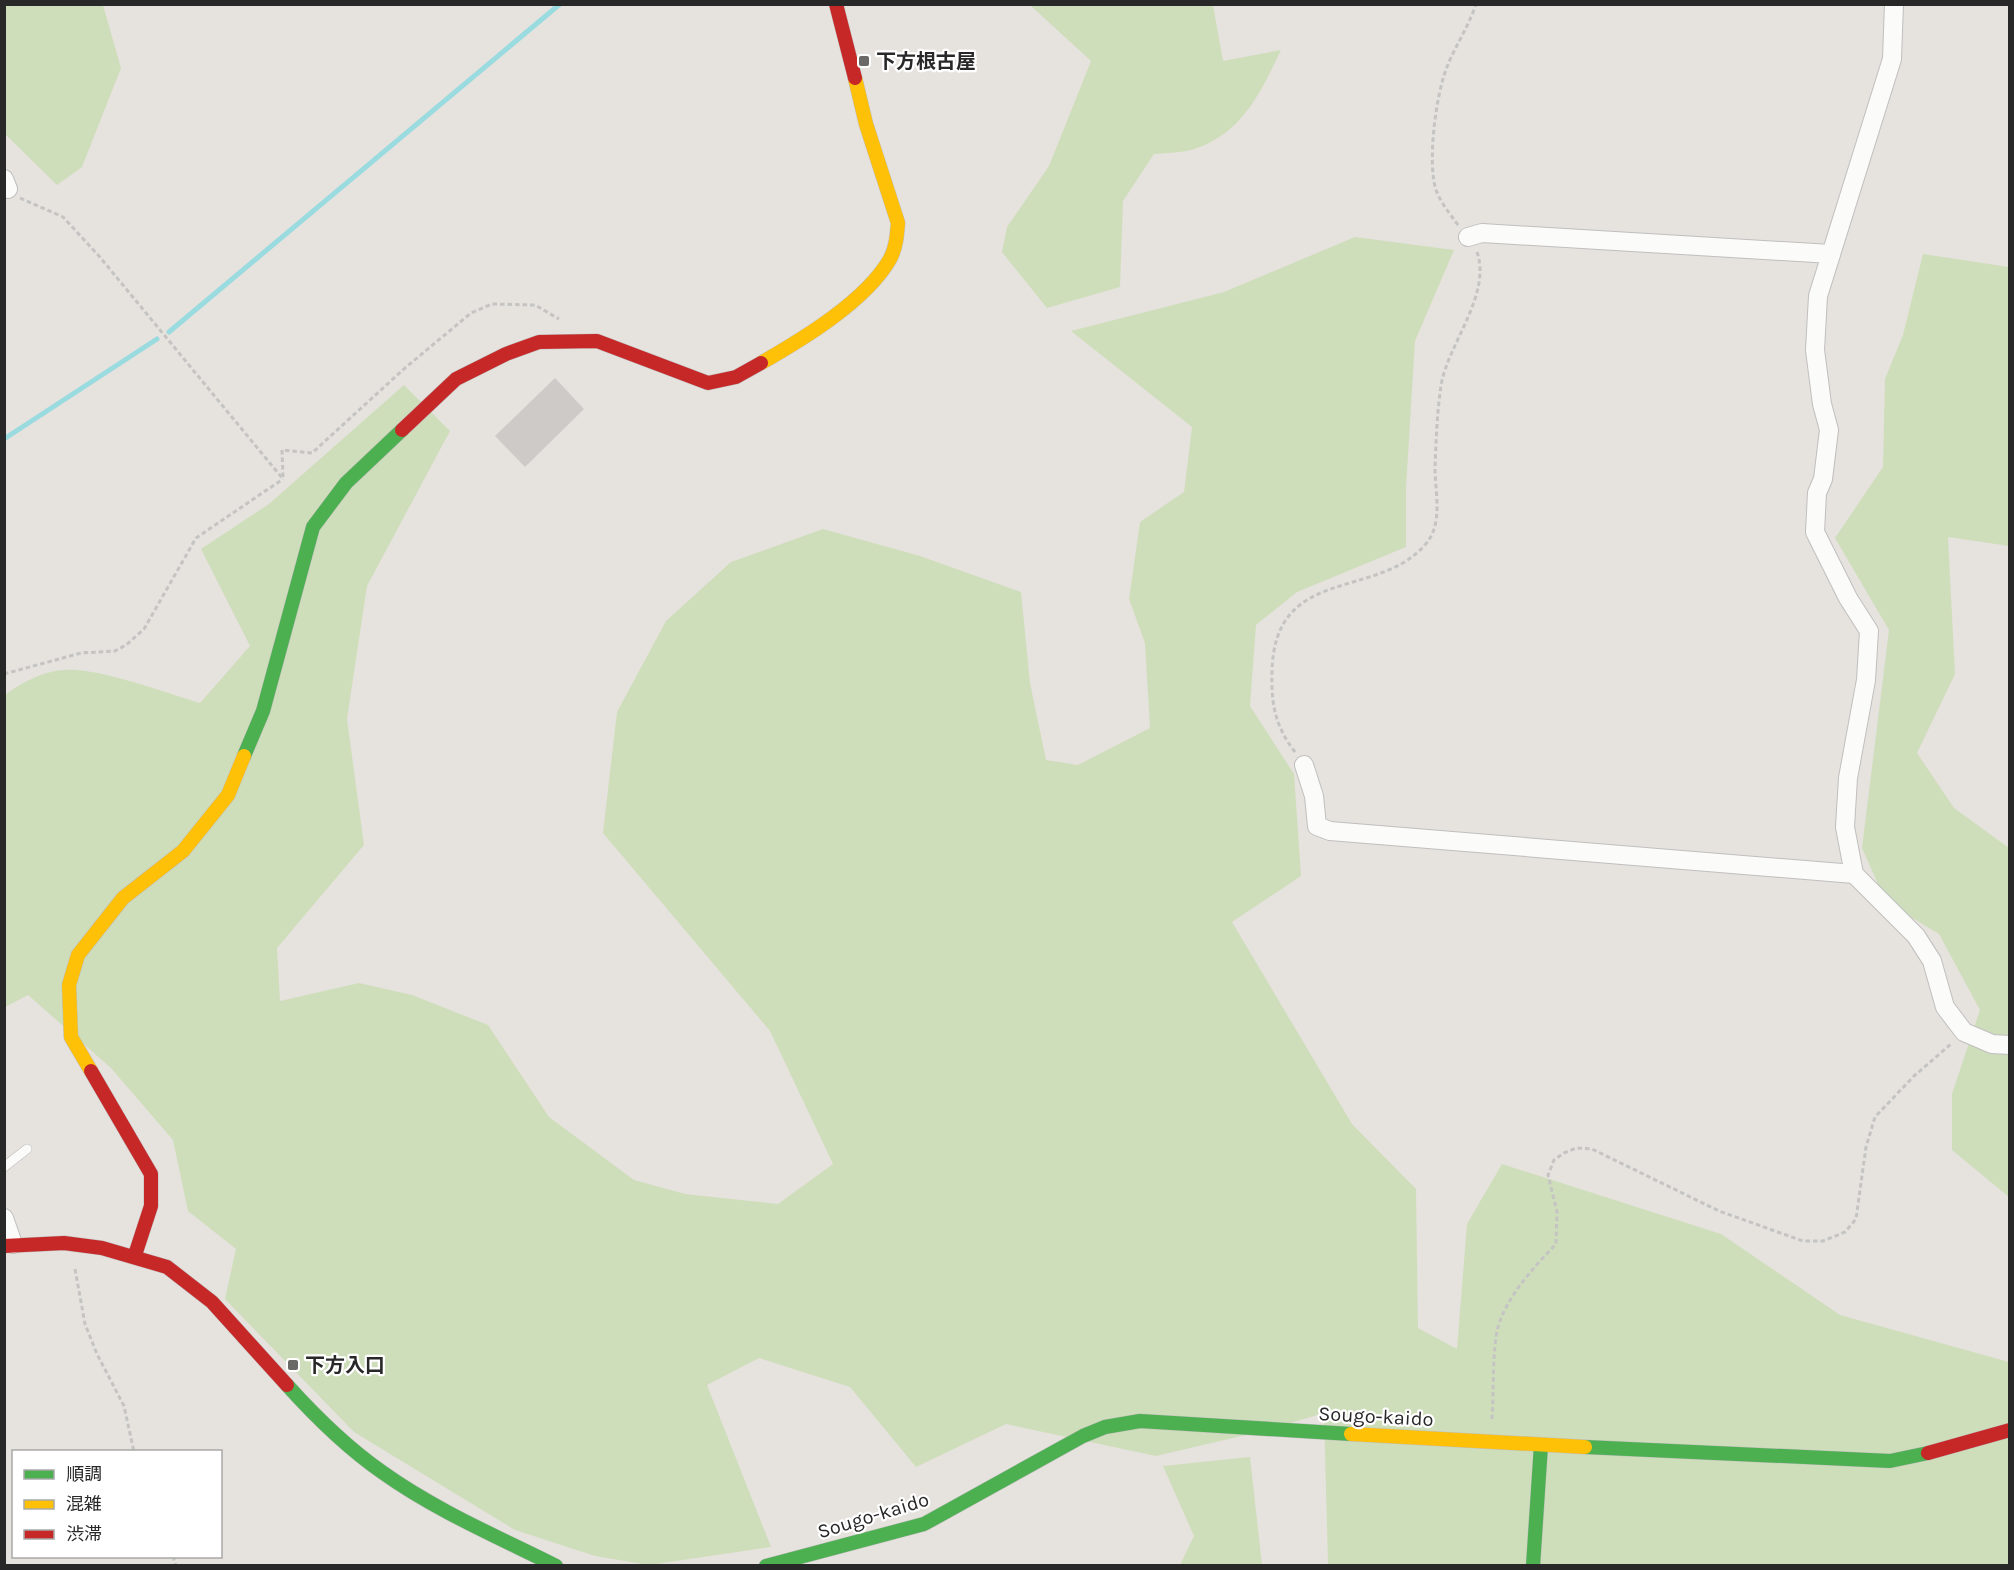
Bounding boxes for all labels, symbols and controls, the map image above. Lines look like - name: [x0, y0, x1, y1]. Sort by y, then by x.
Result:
- place label: 下方根古屋: [876, 50, 976, 73]
- marker: 下方根古屋: [857, 54, 871, 68]
- place label: 下方入口: [305, 1354, 385, 1377]
- marker: 下方入口: [286, 1358, 300, 1372]
- street label: Sougo-kaido: [1318, 1402, 1434, 1431]
- legend: [12, 1450, 222, 1558]
- text: 順調: [66, 1463, 102, 1485]
- street label: Sougo-kaido: [815, 1488, 932, 1543]
- text: 混雑: [66, 1493, 102, 1515]
- text: 渋滞: [66, 1523, 102, 1545]

